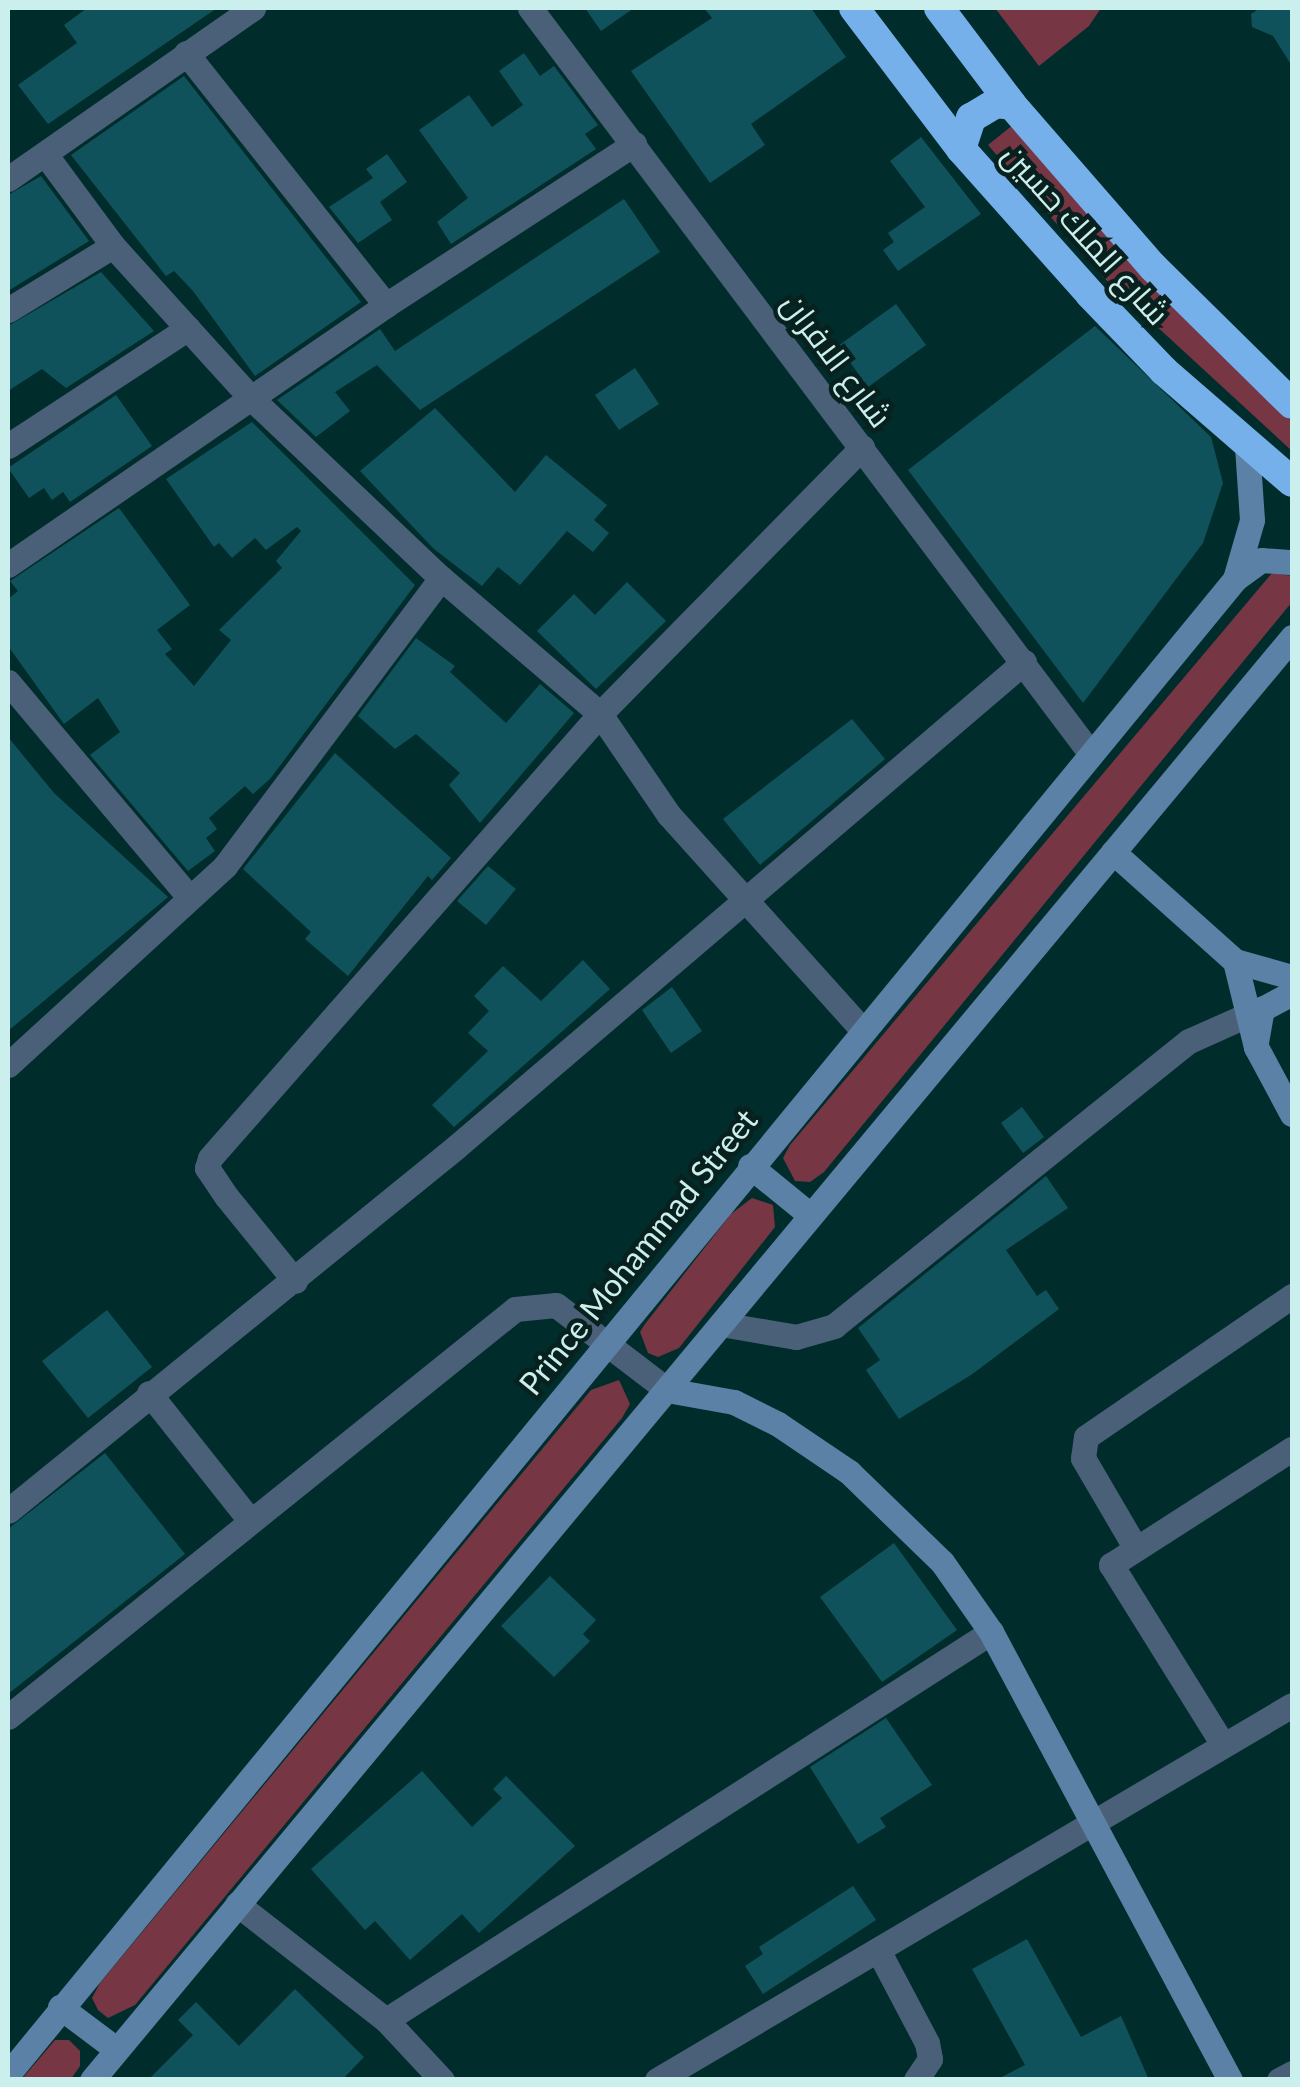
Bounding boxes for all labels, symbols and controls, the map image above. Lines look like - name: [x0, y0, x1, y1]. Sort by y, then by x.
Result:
- street label: شارع الملك حسين: [995, 136, 1177, 332]
- street label: شارع الافران: [774, 285, 900, 435]
- street label: Prince Mohammad Street: [511, 1102, 765, 1402]

